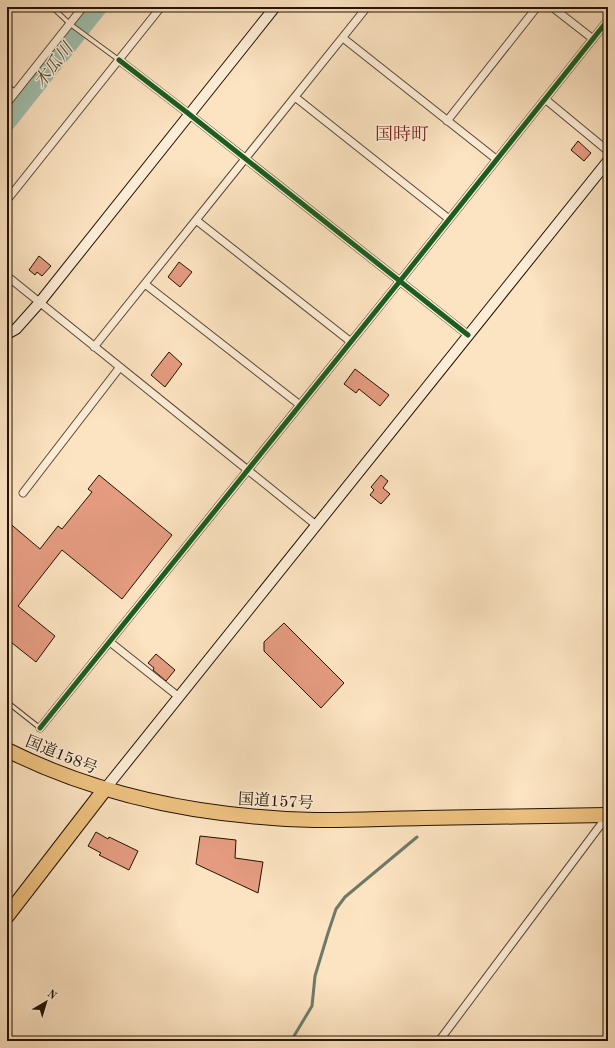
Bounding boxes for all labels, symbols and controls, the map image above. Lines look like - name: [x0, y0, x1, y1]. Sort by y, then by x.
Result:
- water label: 木瓜川: [30, 38, 78, 91]
- district label: 国時町: [375, 124, 429, 144]
- street label: 国道158号: [23, 732, 100, 777]
- street label: 国道157号: [238, 790, 314, 812]
- north arrow: [26, 982, 66, 1022]
- text: N: [45, 988, 58, 1003]

